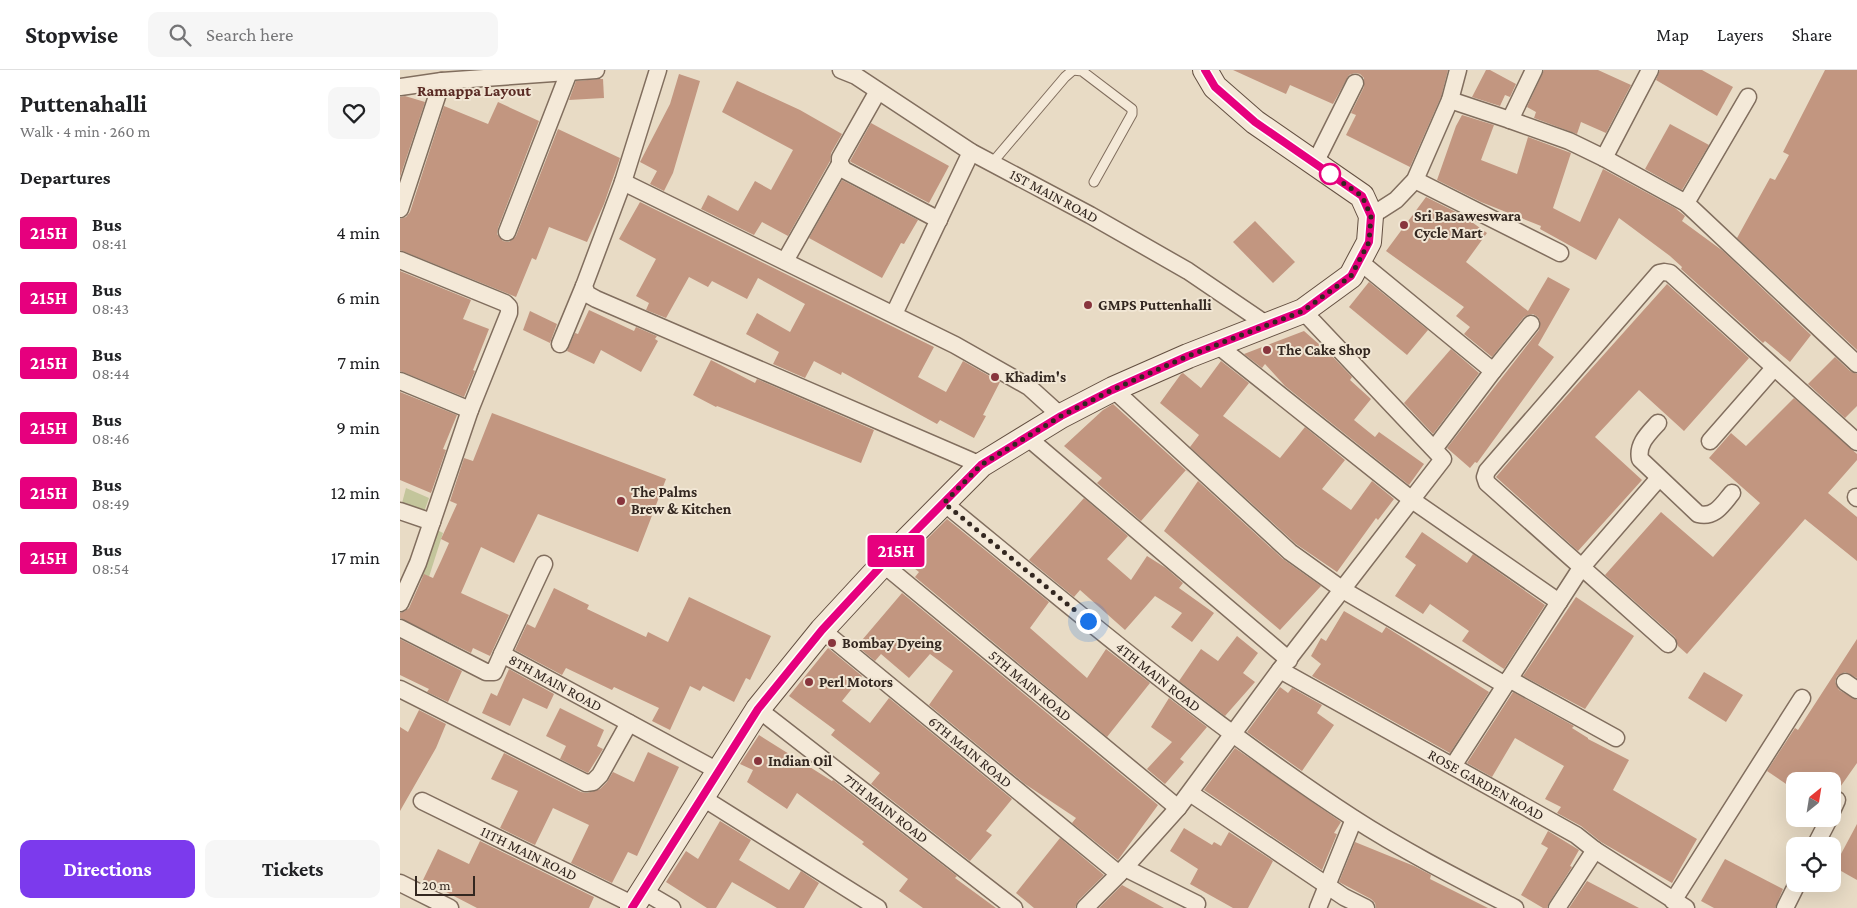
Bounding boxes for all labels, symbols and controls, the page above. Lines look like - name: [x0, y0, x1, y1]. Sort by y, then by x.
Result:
- search box: [148, 12, 498, 57]
- text: Stopwise: [25, 21, 118, 48]
- icon: search: [166, 21, 194, 49]
- text: Search here: [206, 24, 293, 45]
- text: Map: [1656, 25, 1689, 45]
- text: Layers: [1717, 25, 1764, 45]
- text: Share: [1792, 25, 1832, 45]
- district label: Ramappa Layout: [417, 82, 531, 99]
- button: heart: [328, 87, 380, 139]
- text: Puttenahalli: [20, 90, 147, 117]
- text: Walk · 4 min · 260 m: [20, 123, 150, 140]
- unlabelled marker: [1319, 163, 1341, 185]
- street label: 1ST MAIN ROAD: [1007, 166, 1101, 226]
- text: Departures: [20, 167, 111, 188]
- place label: Sri Basaweswara Cycle Mart: [1414, 208, 1522, 241]
- text: Bus: [92, 214, 122, 235]
- marker: Sri Basaweswara Cycle Mart: [1398, 219, 1410, 231]
- text: 4 min: [336, 222, 380, 243]
- text: 215H: [30, 223, 67, 243]
- text: 08:41: [92, 235, 127, 252]
- text: Bus: [92, 279, 122, 300]
- text: 6 min: [336, 287, 380, 308]
- text: 215H: [30, 288, 67, 308]
- place label: GMPS Puttenhalli: [1098, 297, 1212, 313]
- marker: GMPS Puttenhalli: [1082, 299, 1094, 311]
- text: 08:43: [92, 300, 129, 317]
- place label: The Cake Shop: [1277, 342, 1371, 358]
- text: Bus: [92, 344, 122, 365]
- marker: The Cake Shop: [1261, 344, 1273, 356]
- text: 7 min: [337, 352, 380, 373]
- text: 215H: [30, 353, 67, 373]
- text: 08:44: [92, 365, 130, 382]
- place label: Khadim's: [1005, 369, 1066, 385]
- marker: Khadim's: [989, 371, 1001, 383]
- text: Bus: [92, 409, 122, 430]
- text: 9 min: [336, 417, 380, 438]
- text: 215H: [30, 418, 67, 438]
- text: 08:46: [92, 430, 130, 447]
- text: Bus: [92, 474, 122, 495]
- text: 12 min: [331, 482, 380, 503]
- text: 215H: [30, 483, 67, 503]
- place label: The Palms Brew & Kitchen: [631, 484, 732, 517]
- text: 08:49: [92, 495, 130, 512]
- marker: The Palms Brew & Kitchen: [615, 495, 627, 507]
- line badge: 215H: [861, 535, 931, 567]
- text: Bus: [92, 539, 122, 560]
- text: 215H: [877, 541, 915, 561]
- text: 17 min: [331, 547, 380, 568]
- text: 215H: [30, 548, 67, 568]
- text: 08:54: [92, 560, 129, 577]
- your location: [1076, 609, 1101, 634]
- place label: Bombay Dyeing: [842, 635, 942, 651]
- marker: Bombay Dyeing: [826, 637, 838, 649]
- street label: 4TH MAIN ROAD: [1113, 639, 1204, 715]
- street label: 5TH MAIN ROAD: [986, 647, 1075, 725]
- street label: 8TH MAIN ROAD: [506, 651, 605, 715]
- place label: Perl Motors: [819, 674, 893, 690]
- marker: Perl Motors: [803, 676, 815, 688]
- street label: 6TH MAIN ROAD: [925, 713, 1015, 791]
- street label: ROSE GARDEN ROAD: [1425, 746, 1547, 824]
- place label: Indian Oil: [768, 753, 833, 769]
- marker: Indian Oil: [752, 755, 764, 767]
- street label: 7TH MAIN ROAD: [840, 771, 931, 846]
- north arrow: [1786, 772, 1841, 828]
- map controls: [1786, 772, 1841, 892]
- street label: 11TH MAIN ROAD: [478, 823, 580, 884]
- button: locate: [1786, 837, 1841, 892]
- button: Directions: [20, 840, 195, 898]
- button: Tickets: [205, 840, 380, 898]
- scale bar: [415, 873, 475, 896]
- text: 20 m: [422, 877, 450, 893]

